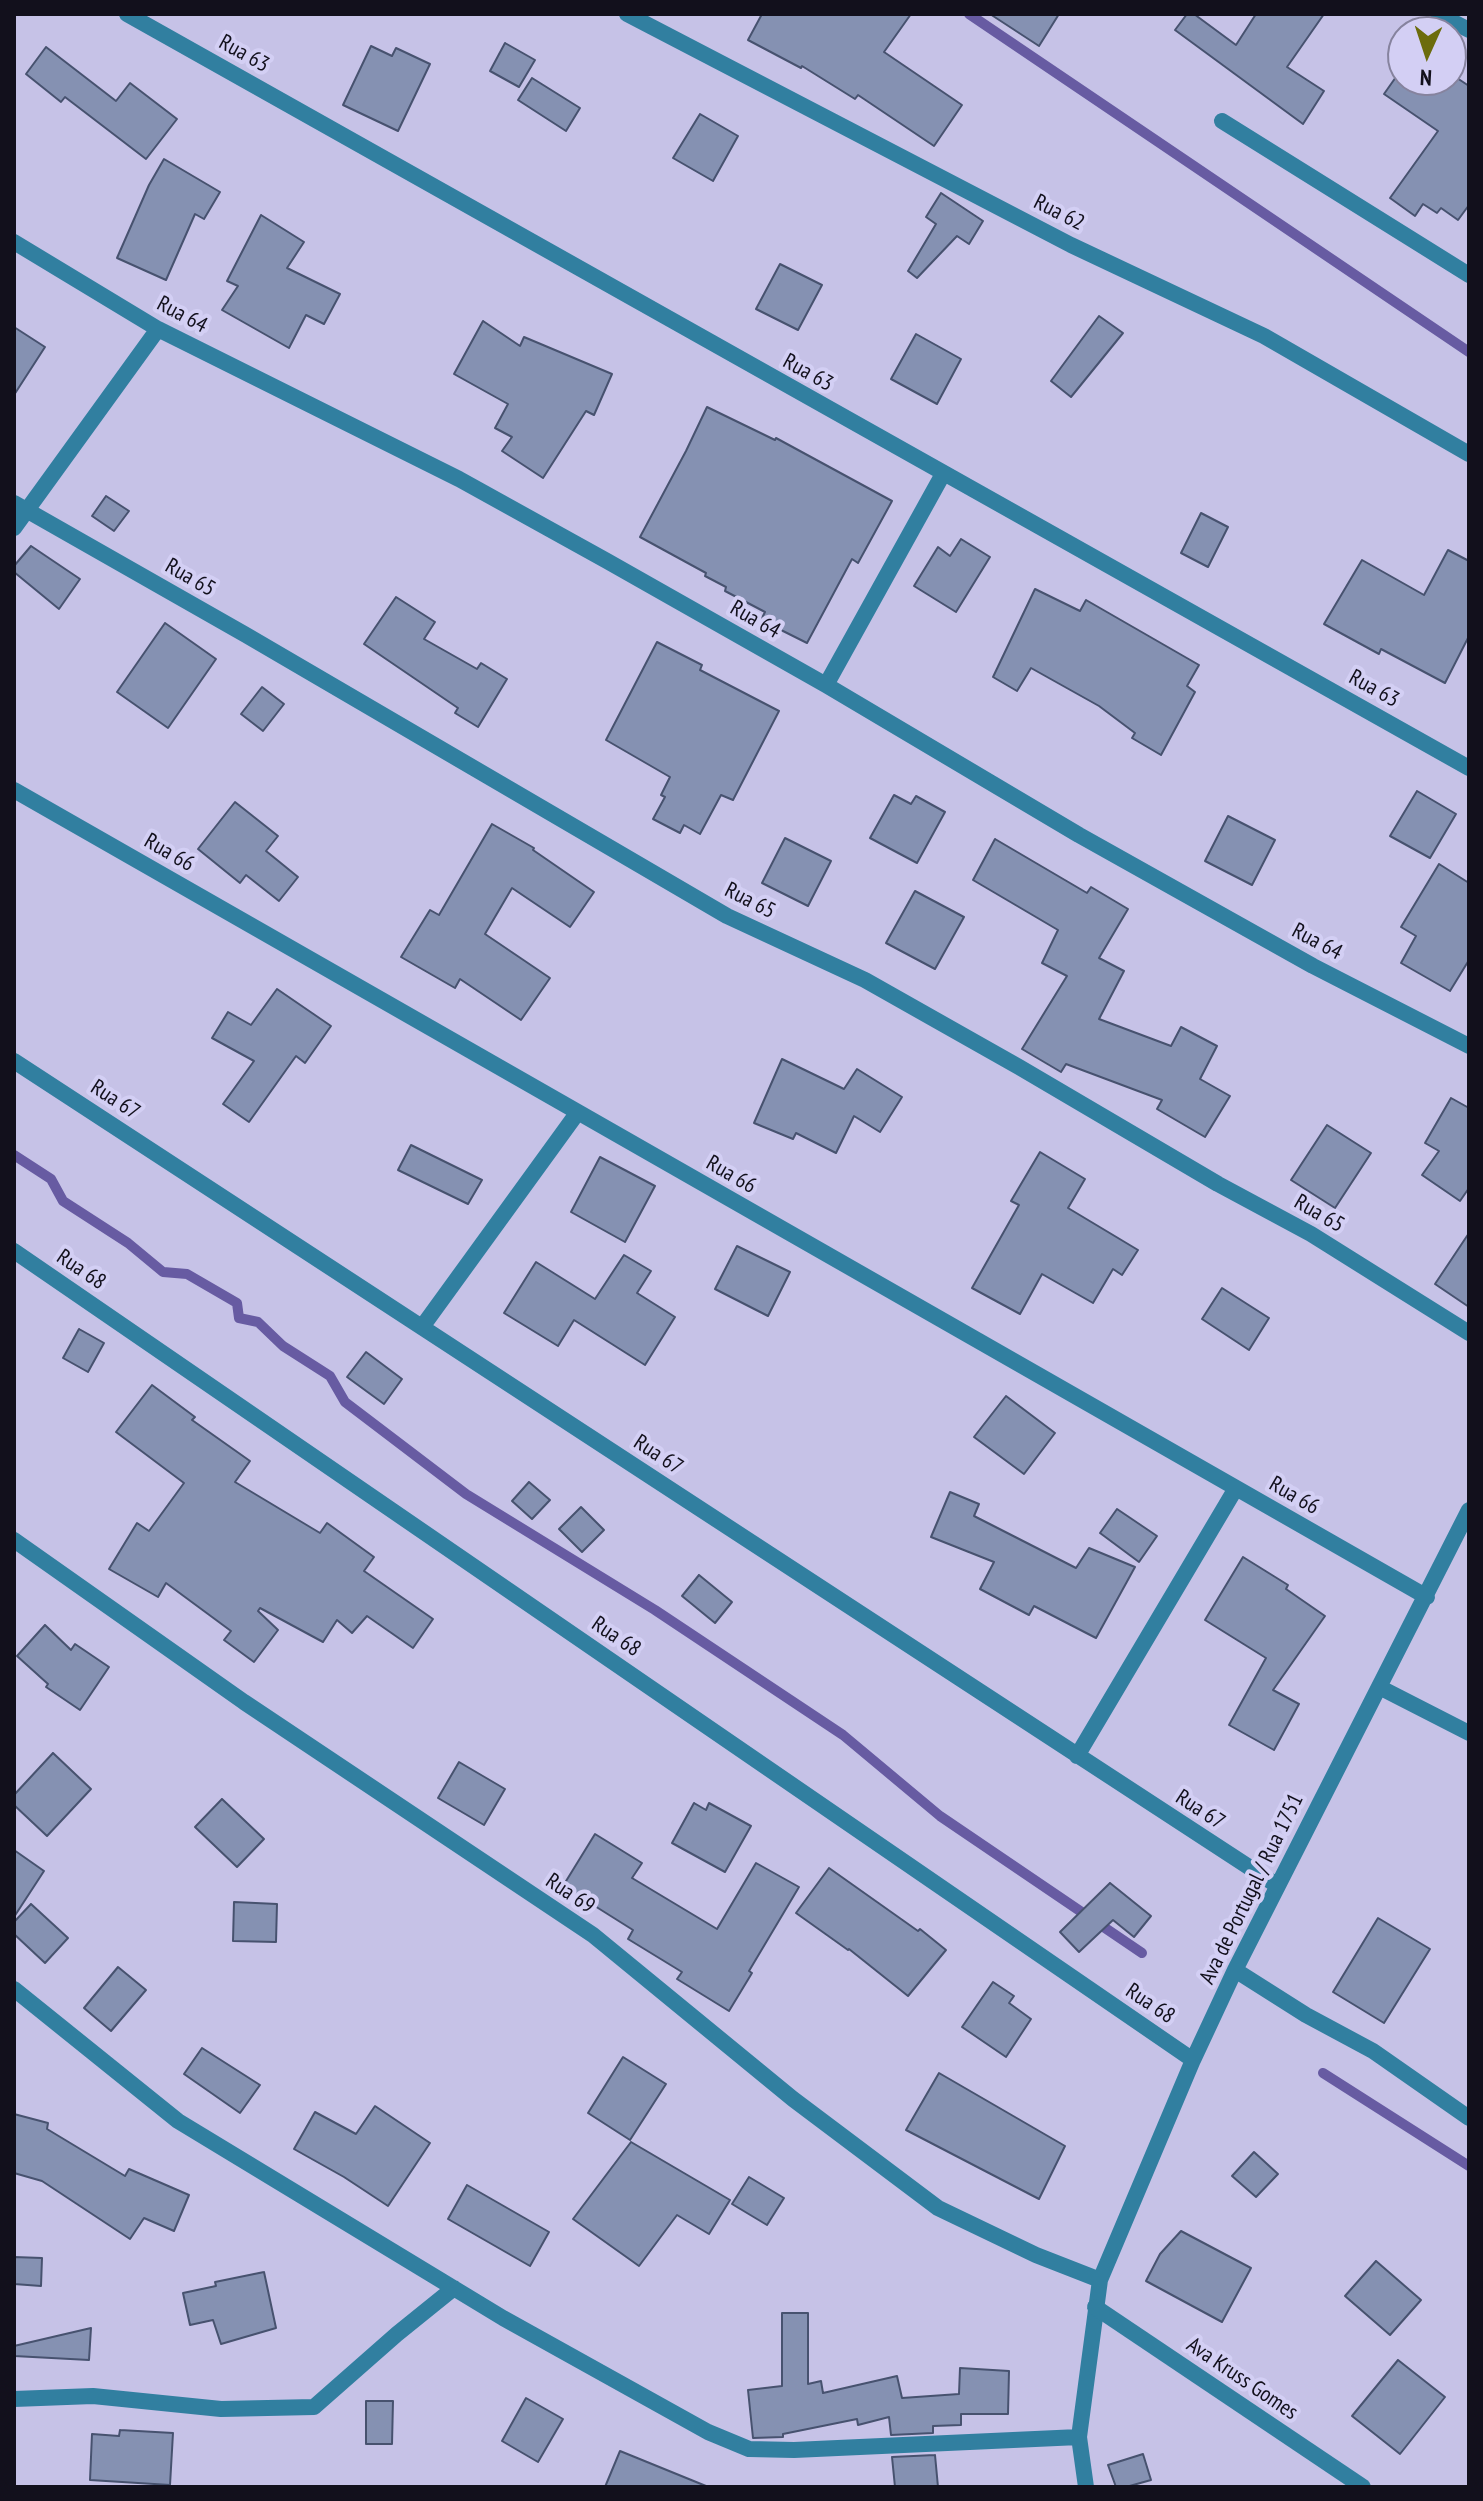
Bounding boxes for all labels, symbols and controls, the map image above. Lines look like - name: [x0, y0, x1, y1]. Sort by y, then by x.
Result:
- north arrow: [1387, 16, 1467, 96]
- street label: Rua 63: [214, 30, 274, 78]
- text: N: [1419, 64, 1433, 92]
- street label: Rua 62: [1029, 189, 1089, 237]
- street label: Rua 64: [152, 291, 212, 339]
- street label: Rua 63: [778, 349, 838, 397]
- street label: Rua 65: [160, 553, 220, 603]
- street label: Rua 64: [725, 595, 785, 645]
- street label: Rua 63: [1344, 665, 1404, 713]
- street label: Rua 66: [139, 828, 199, 878]
- street label: Rua 65: [720, 877, 780, 925]
- street label: Rua 64: [1287, 918, 1347, 966]
- street label: Rua 67: [85, 1074, 145, 1126]
- street label: Rua 66: [701, 1150, 761, 1200]
- street label: Rua 65: [1289, 1189, 1349, 1239]
- street label: Rua 68: [51, 1244, 111, 1296]
- street label: Rua 67: [628, 1429, 688, 1481]
- street label: Rua 66: [1264, 1471, 1324, 1521]
- street label: Rua 68: [586, 1611, 646, 1663]
- street label: Rua 67: [1170, 1784, 1230, 1836]
- street label: Ava de Portugal / Rua 1751: [1194, 1790, 1310, 1988]
- street label: Rua 69: [540, 1868, 600, 1920]
- street label: Rua 68: [1120, 1978, 1180, 2030]
- street label: Ava Kruss Gomes: [1181, 2332, 1303, 2426]

